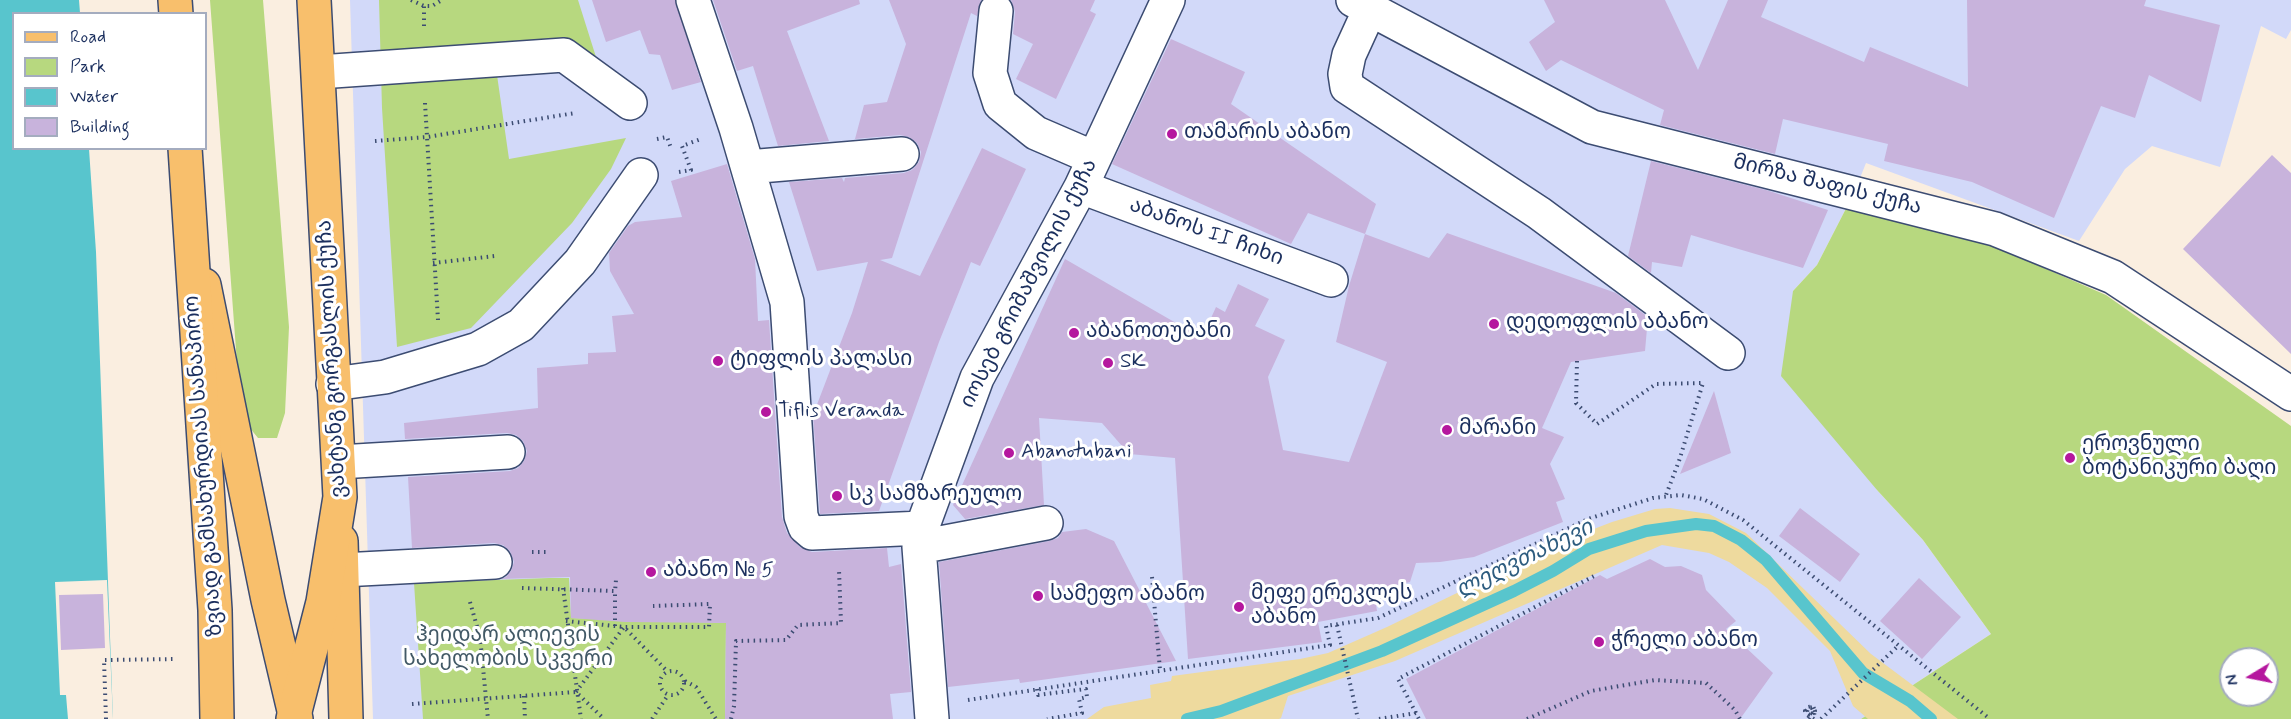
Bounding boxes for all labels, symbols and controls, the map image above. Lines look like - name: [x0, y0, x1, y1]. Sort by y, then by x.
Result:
- legend: [12, 12, 207, 150]
- text: Road: [70, 25, 106, 49]
- text: Park: [70, 55, 106, 79]
- text: Water: [70, 85, 118, 109]
- text: Building: [70, 115, 130, 139]
- place label: თამარის აბანო: [1184, 121, 1351, 147]
- marker: თამარის აბანო: [1165, 127, 1179, 141]
- street label: მირზა შაფის ქუჩა: [1730, 150, 1924, 222]
- street label: იოსებ გრიშაშვილის ქუჩა: [956, 155, 1104, 413]
- street label: აბანოს II ჩიხი: [1126, 193, 1286, 273]
- street label: ვახტანგ გორგასლის ქუჩა: [313, 219, 353, 499]
- street label: ზვიად გამსახურდიას სანაპირო: [181, 295, 229, 637]
- place label: დედოფლის აბანო: [1506, 311, 1709, 337]
- marker: დედოფლის აბანო: [1487, 317, 1501, 331]
- place label: აბანოთუბანი: [1086, 320, 1231, 346]
- marker: აბანოთუბანი: [1067, 326, 1081, 340]
- place label: ტიფლის პალასი: [730, 348, 912, 374]
- place label: SK: [1120, 350, 1146, 376]
- marker: ტიფლის პალასი: [711, 354, 725, 368]
- marker: SK: [1101, 356, 1115, 370]
- place label: Tiflis Veranda: [778, 399, 904, 425]
- marker: Tiflis Veranda: [759, 405, 773, 419]
- place label: მარანი: [1459, 417, 1536, 443]
- marker: მარანი: [1440, 423, 1454, 437]
- place label: ეროვნული ბოტანიკური ბაღი: [2082, 433, 2276, 483]
- place label: Abanotubani: [1021, 440, 1132, 466]
- marker: Abanotubani: [1002, 446, 1016, 460]
- marker: ეროვნული ბოტანიკური ბაღი: [2063, 451, 2077, 465]
- place label: სკ სამზარეულო: [849, 483, 1022, 509]
- marker: სკ სამზარეულო: [830, 489, 844, 503]
- water label: ლეღვთახევი: [1452, 515, 1598, 605]
- place label: აბანო № 5: [663, 559, 774, 585]
- marker: აბანო № 5: [644, 565, 658, 579]
- place label: მეფე ერეკლეს აბანო: [1251, 582, 1412, 632]
- place label: სამეფო აბანო: [1050, 583, 1205, 609]
- marker: სამეფო აბანო: [1031, 589, 1045, 603]
- marker: მეფე ერეკლეს აბანო: [1232, 600, 1246, 614]
- park label: ჰეიდარ ალიევის სახელობის სკვერი: [403, 624, 613, 674]
- place label: ჭრელი აბანო: [1611, 629, 1758, 655]
- marker: ჭრელი აბანო: [1592, 635, 1606, 649]
- north arrow: [2219, 647, 2279, 707]
- text: N: [2221, 673, 2244, 687]

